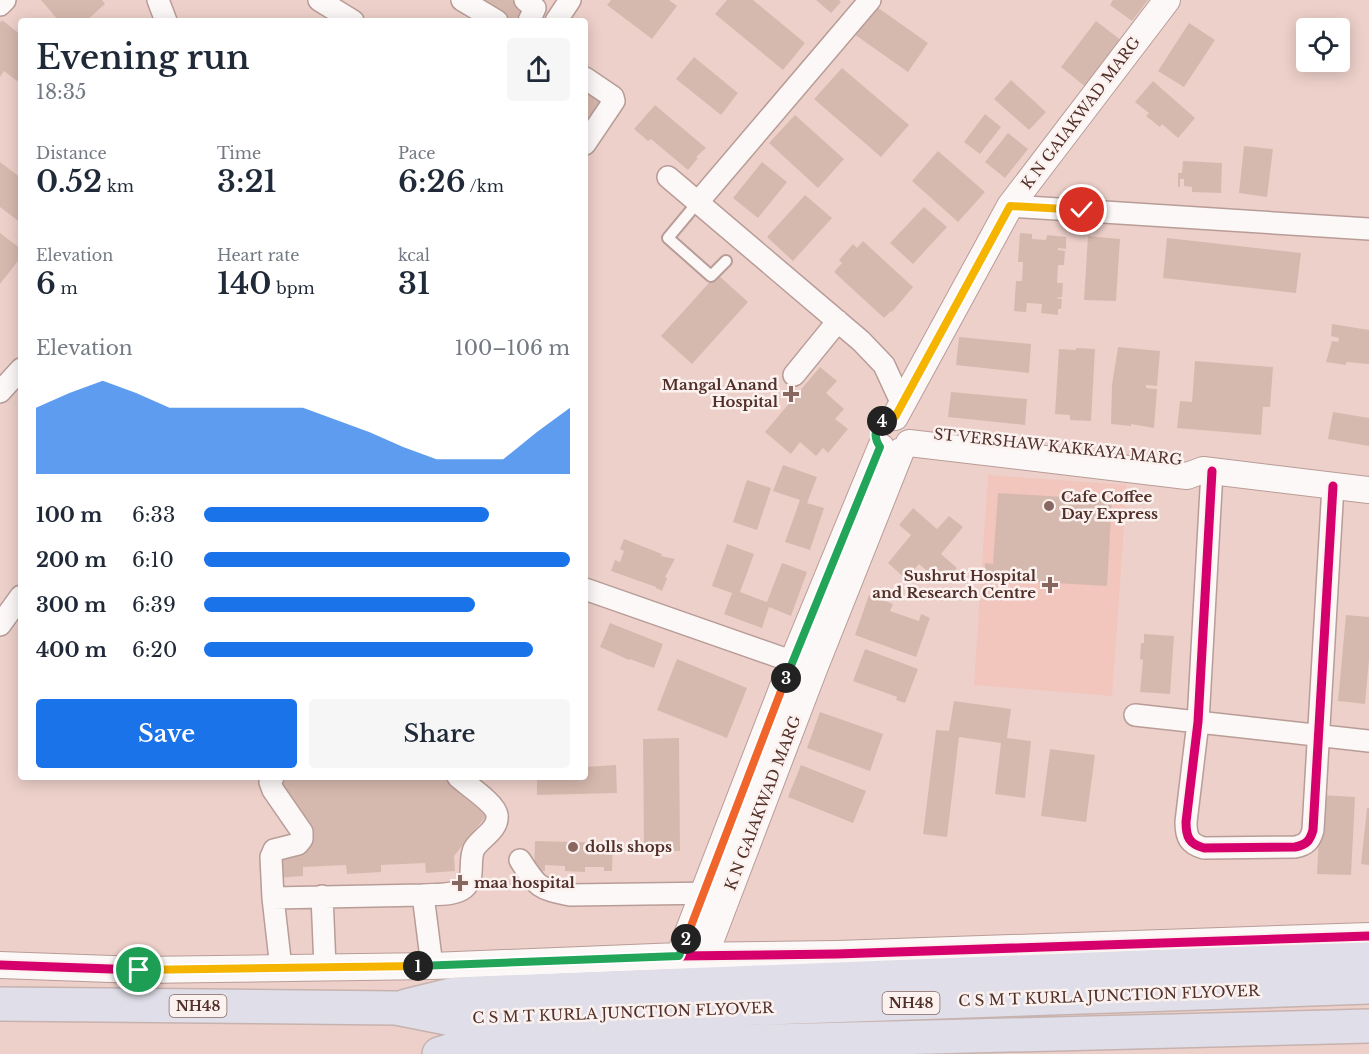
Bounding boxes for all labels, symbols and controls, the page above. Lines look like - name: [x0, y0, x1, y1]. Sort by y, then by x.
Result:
- map controls: [1296, 18, 1350, 72]
- button: locate: [1296, 18, 1350, 72]
- street label: K N GAIAKWAD MARG: [1017, 33, 1144, 193]
- text: Evening run: [36, 37, 250, 78]
- button: share: [507, 38, 570, 101]
- text: 18:35: [36, 80, 86, 104]
- text: Distance: [36, 143, 107, 163]
- text: Time: [217, 143, 261, 163]
- text: Pace: [398, 143, 435, 163]
- text: 0.52: [36, 163, 102, 200]
- text: 3:21: [217, 163, 277, 200]
- text: 6:26: [398, 163, 466, 200]
- text: km: [102, 176, 134, 196]
- text: /km: [466, 176, 504, 196]
- pin: [1056, 184, 1107, 235]
- icon: check: [1065, 193, 1098, 226]
- text: Elevation: [36, 245, 113, 265]
- text: Heart rate: [217, 245, 299, 265]
- text: kcal: [398, 245, 430, 265]
- text: 6: [36, 265, 56, 302]
- text: 140: [217, 265, 272, 302]
- text: 31: [398, 265, 430, 302]
- text: m: [56, 278, 78, 298]
- text: bpm: [272, 278, 315, 298]
- text: Elevation: [36, 336, 133, 360]
- text: 100–106 m: [455, 336, 570, 360]
- place label: Mangal Anand Hospital: [662, 375, 779, 411]
- marker: Mangal Anand Hospital: [782, 385, 800, 403]
- pin: 4: [867, 406, 897, 436]
- text: 4: [877, 411, 887, 431]
- street label: ST VERSHAW KAKKAYA MARG: [933, 424, 1183, 469]
- place label: Cafe Coffee Day Express: [1061, 487, 1158, 523]
- marker: Cafe Coffee Day Express: [1042, 499, 1056, 513]
- text: 100 m: [36, 503, 102, 527]
- text: 6:33: [132, 503, 175, 527]
- text: 200 m: [36, 548, 107, 572]
- text: 6:10: [132, 548, 174, 572]
- place label: Sushrut Hospital and Research Centre: [872, 566, 1037, 602]
- marker: Sushrut Hospital and Research Centre: [1041, 576, 1059, 594]
- text: 300 m: [36, 593, 106, 617]
- text: 6:39: [132, 593, 176, 617]
- text: 400 m: [36, 638, 107, 662]
- text: 6:20: [132, 638, 177, 662]
- pin: 3: [771, 663, 801, 693]
- text: 3: [781, 668, 791, 688]
- button: Save: [36, 699, 297, 768]
- button: Share: [309, 699, 570, 768]
- street label: K N GAIAKWAD MARG: [720, 713, 805, 893]
- place label: dolls shops: [585, 837, 672, 856]
- marker: dolls shops: [566, 840, 580, 854]
- place label: maa hospital: [474, 873, 576, 892]
- marker: maa hospital: [451, 874, 469, 892]
- pin: 2: [671, 924, 701, 954]
- text: 2: [681, 929, 691, 949]
- pin: [113, 944, 164, 995]
- pin: 1: [403, 951, 433, 981]
- icon: arrive: [122, 953, 155, 986]
- text: 1: [415, 956, 421, 976]
- street label: C S M T KURLA JUNCTION FLYOVER: [958, 981, 1261, 1010]
- road number: NH48: [882, 992, 940, 1014]
- road number: NH48: [170, 995, 226, 1017]
- street label: C S M T KURLA JUNCTION FLYOVER: [472, 998, 775, 1027]

